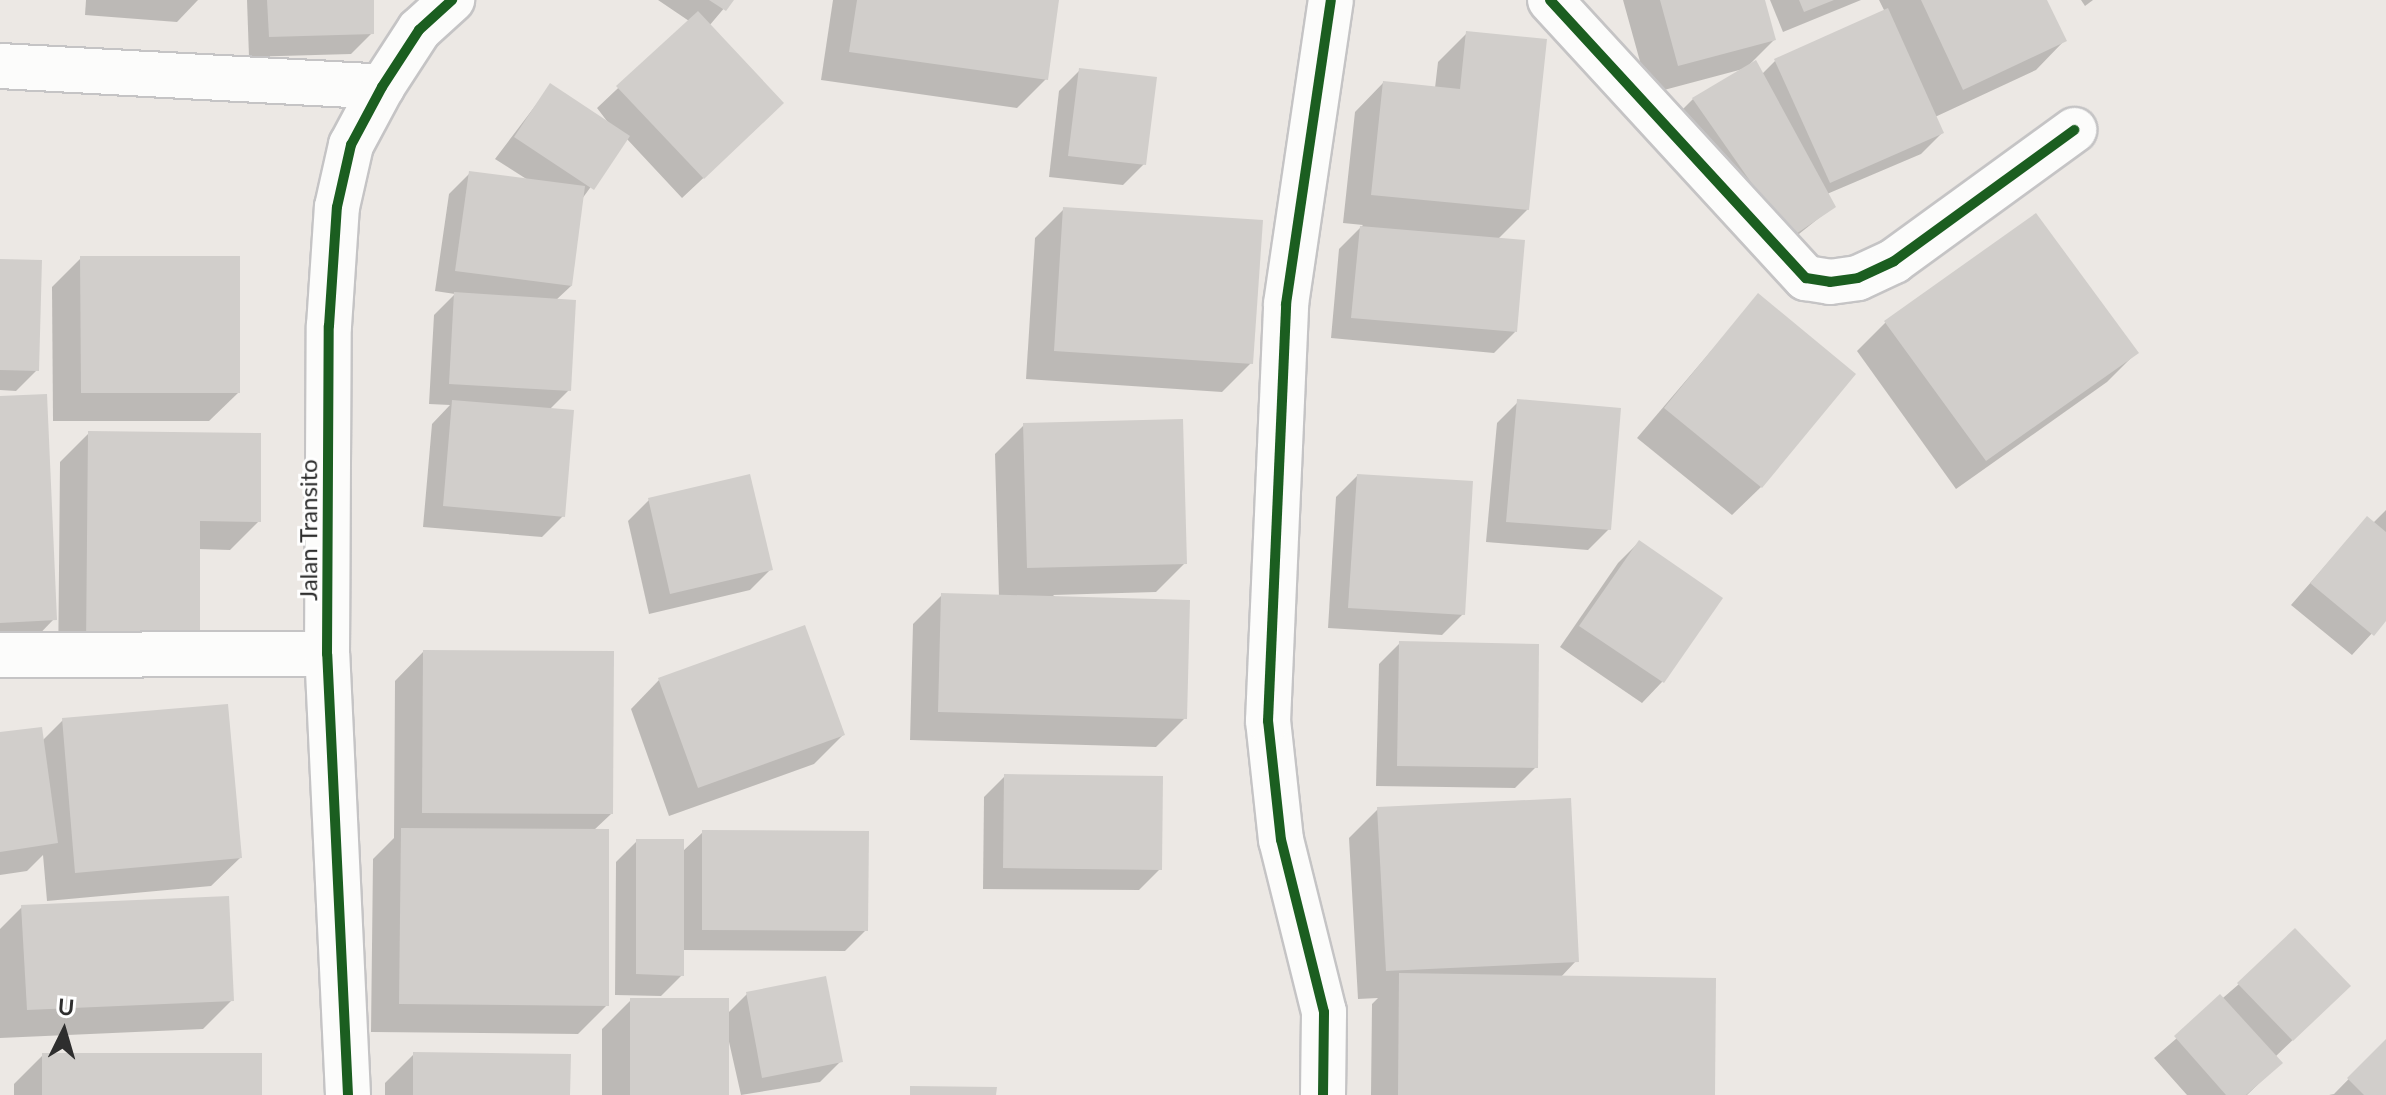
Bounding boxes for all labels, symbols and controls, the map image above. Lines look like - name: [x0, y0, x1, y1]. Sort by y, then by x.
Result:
- street label: Jalan Transito: [294, 459, 322, 601]
- north arrow: [24, 991, 104, 1071]
- text: U: [57, 992, 75, 1021]

